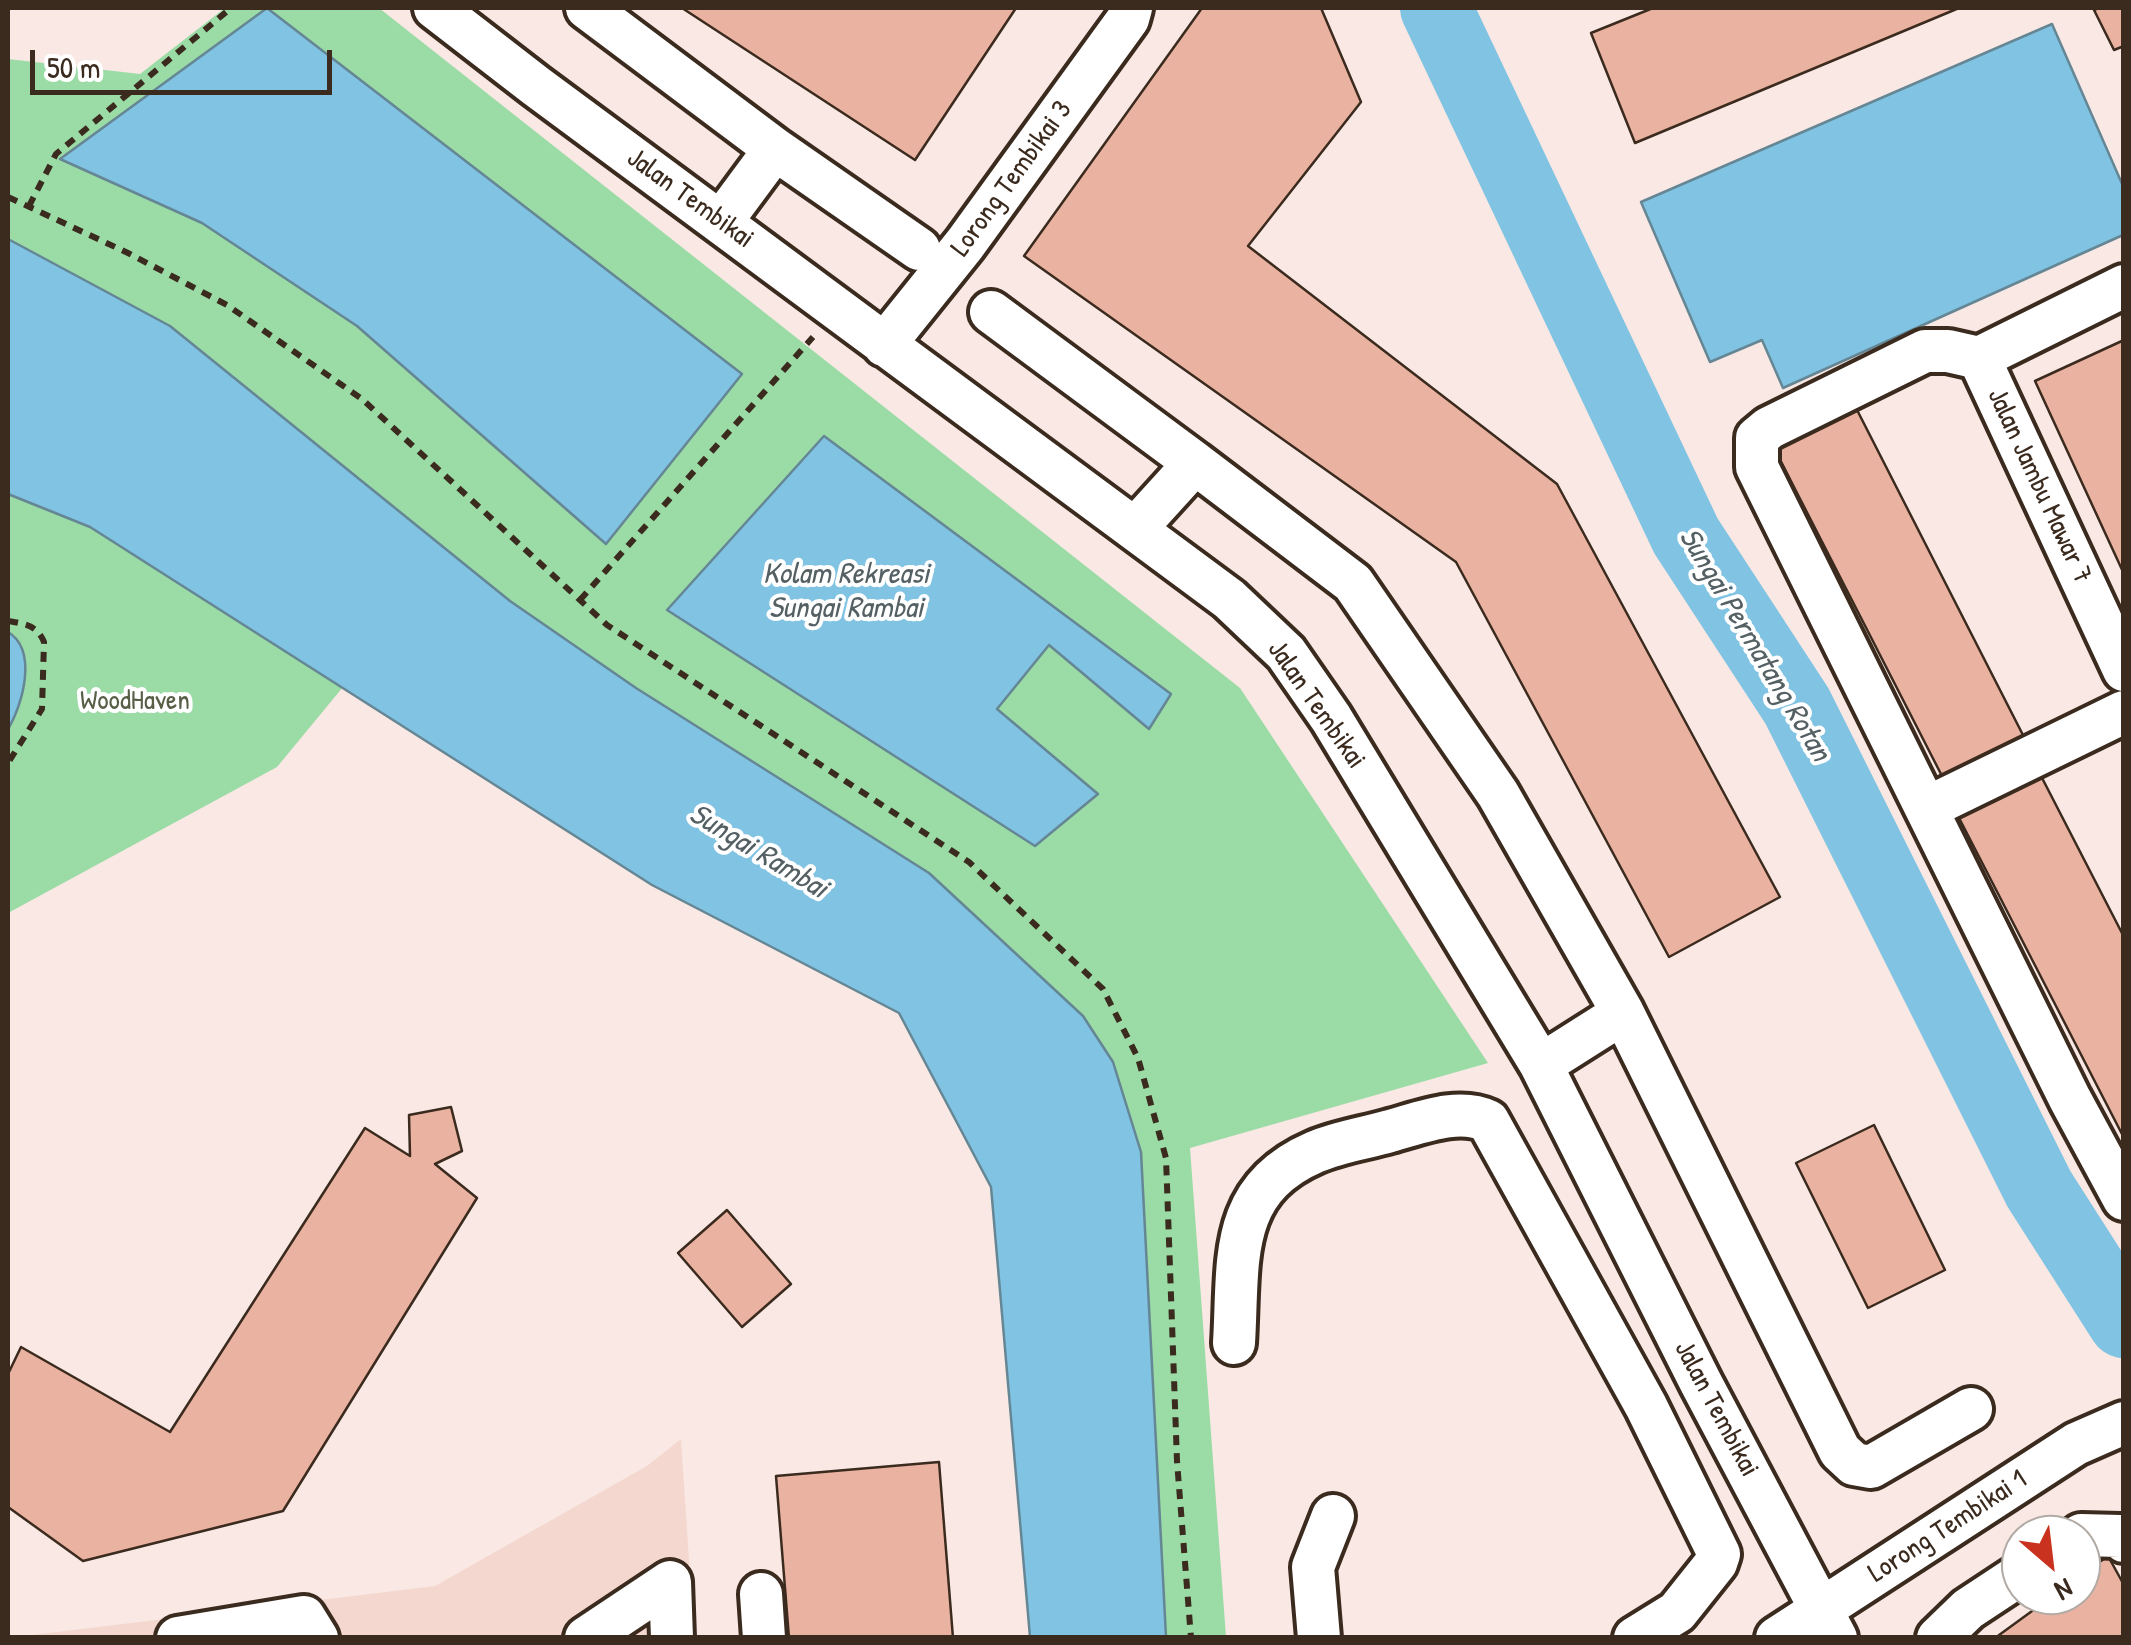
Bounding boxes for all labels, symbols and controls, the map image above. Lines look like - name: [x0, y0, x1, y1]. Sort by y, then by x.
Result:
- scale bar: [35, 30, 338, 92]
- text: 50 m: [47, 47, 100, 87]
- street label: Lorong Tembikai 3: [944, 95, 1080, 263]
- street label: Jalan Tembikai: [620, 142, 760, 256]
- street label: Jalan Jambu Mawar 7: [1979, 383, 2099, 589]
- water label: Sungai Permatang Rotan: [1670, 522, 1838, 768]
- water label: Kolam Rekreasi Sungai Rambai: [763, 557, 929, 628]
- street label: Jalan Tembikai: [1260, 634, 1372, 776]
- park label: WoodHaven: [80, 685, 190, 719]
- water label: Sungai Rambai: [682, 797, 834, 907]
- street label: Jalan Tembikai: [1666, 1335, 1766, 1483]
- street label: Lorong Tembikai 1: [1863, 1463, 2033, 1591]
- north arrow: [2001, 1515, 2101, 1615]
- text: N: [2049, 1569, 2080, 1610]

